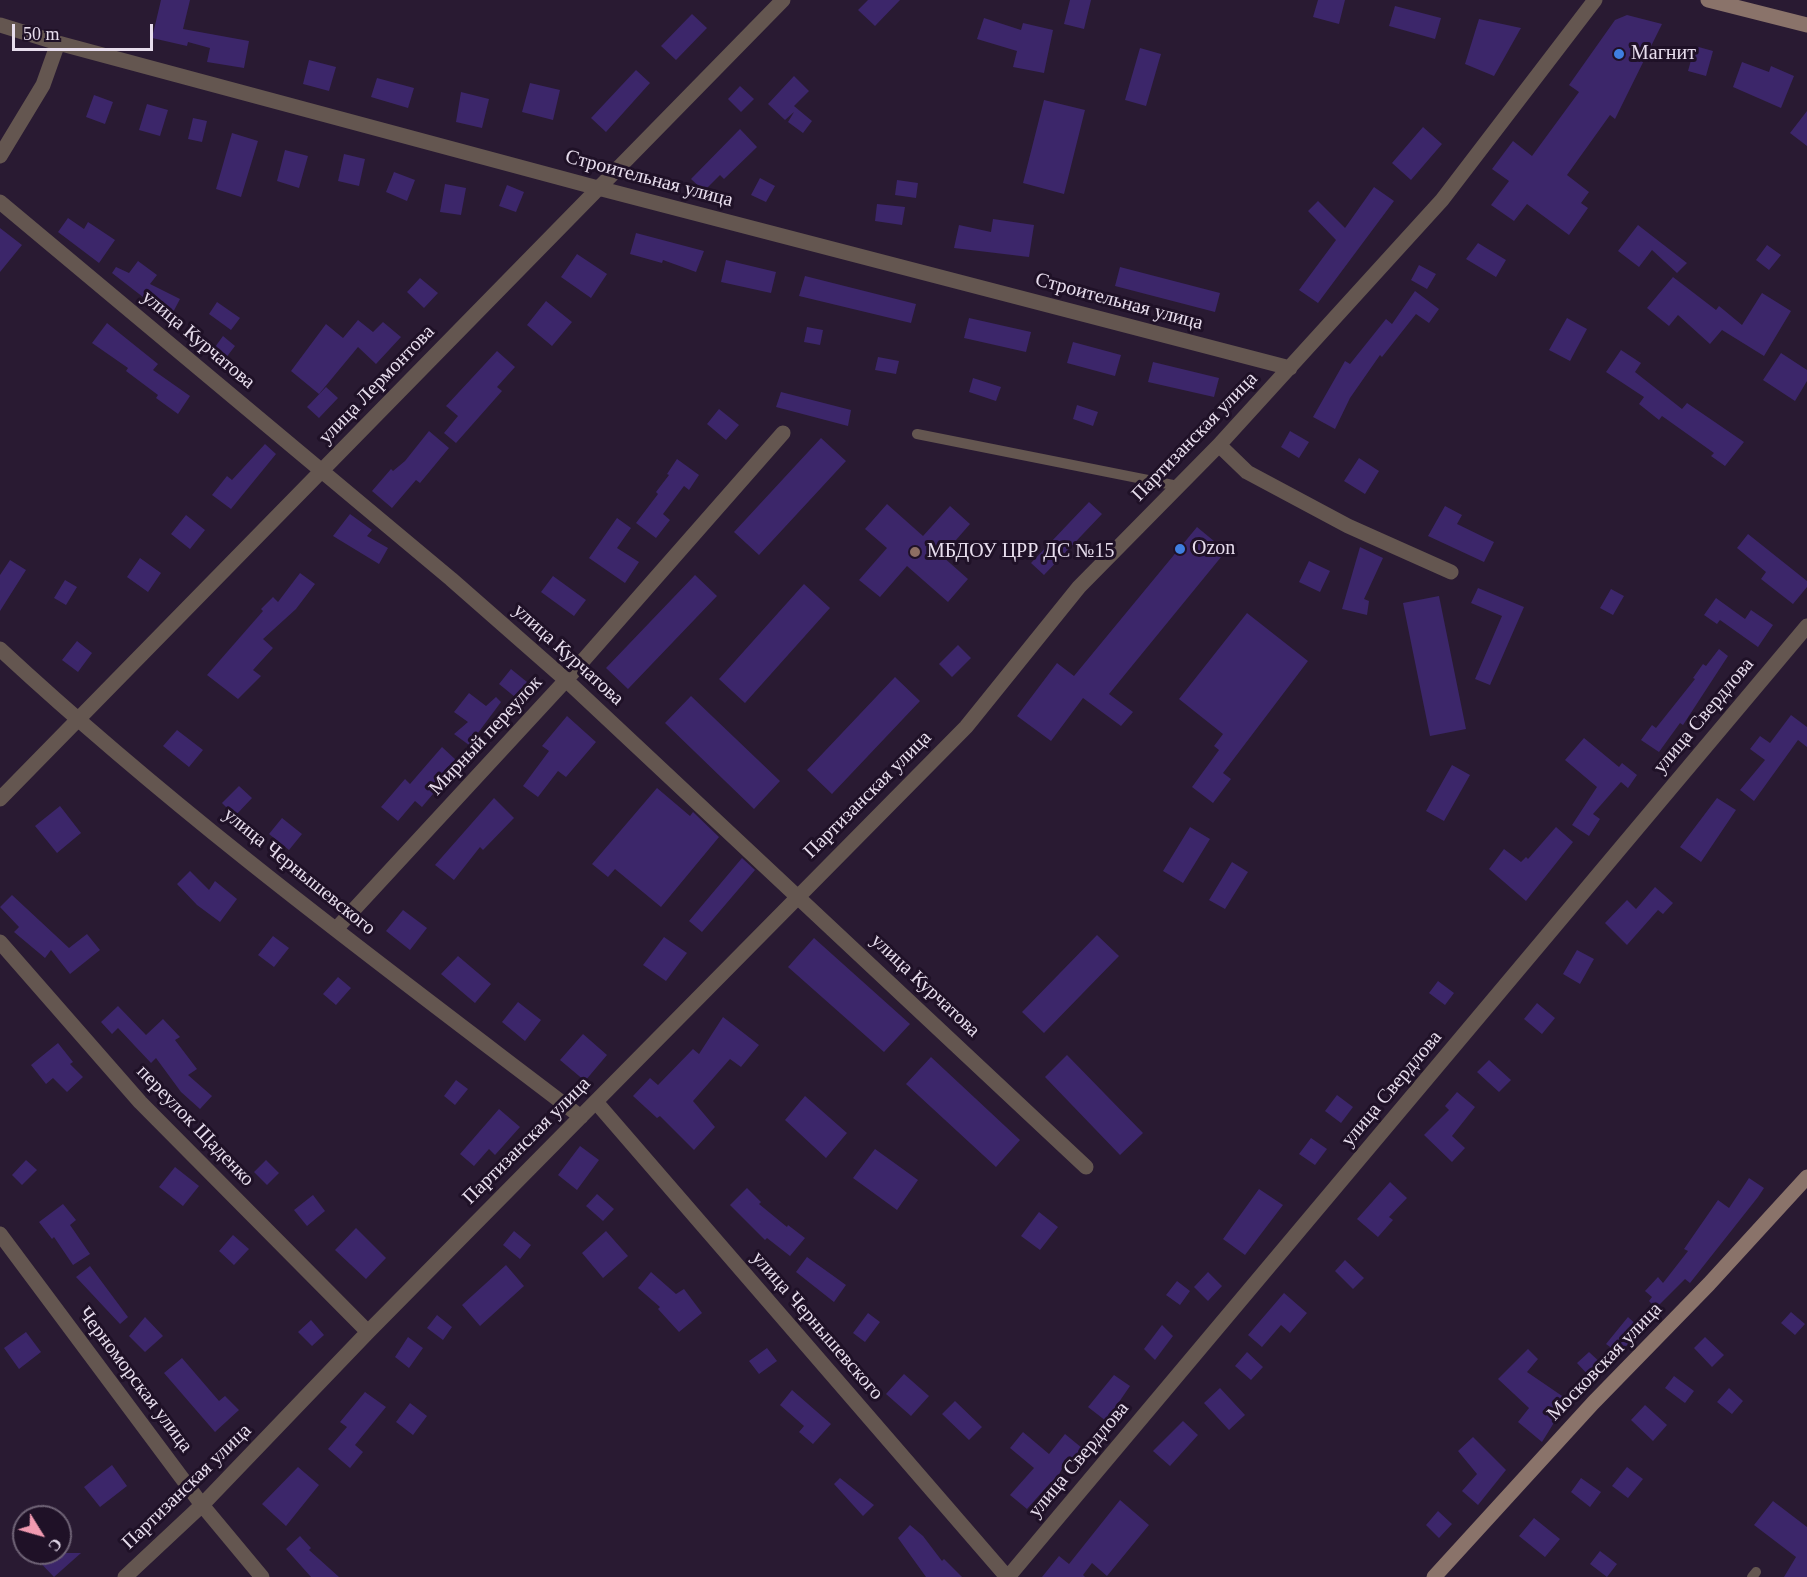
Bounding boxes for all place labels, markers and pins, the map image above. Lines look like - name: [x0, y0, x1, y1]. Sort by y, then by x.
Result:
- place label: Магнит: [1631, 42, 1696, 66]
- marker: Магнит: [1612, 47, 1626, 61]
- place label: Ozon: [1192, 537, 1235, 561]
- place label: МБДОУ ЦРР ДС №15: [927, 540, 1114, 564]
- marker: Ozon: [1173, 542, 1187, 556]
- marker: МБДОУ ЦРР ДС №15: [908, 545, 922, 559]

